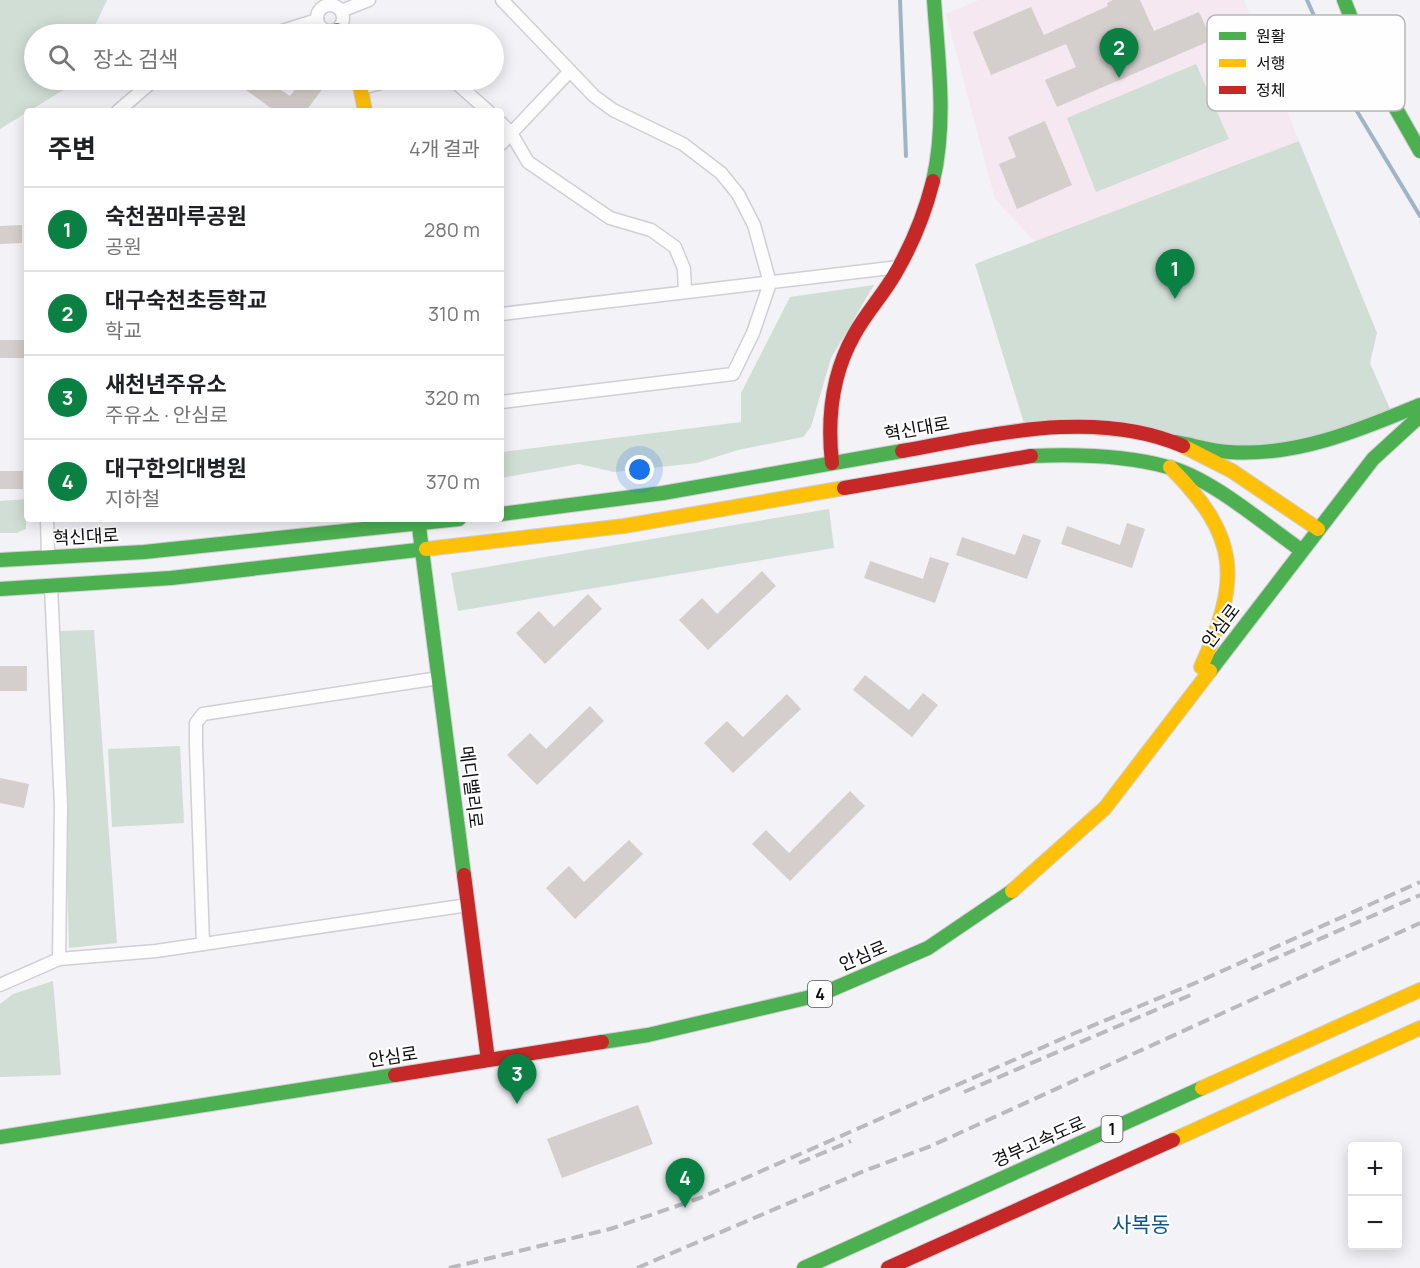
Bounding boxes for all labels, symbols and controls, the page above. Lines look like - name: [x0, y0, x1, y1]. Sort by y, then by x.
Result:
- legend: [1207, 15, 1405, 111]
- search box: [24, 24, 504, 90]
- text: 원활: [1256, 25, 1286, 47]
- pin: 2: [1100, 28, 1138, 78]
- icon: search: [45, 41, 78, 74]
- text: 장소 검색: [93, 44, 178, 74]
- text: 서행: [1256, 52, 1285, 74]
- text: 정체: [1256, 79, 1285, 101]
- text: 주변: [48, 130, 96, 166]
- text: 4개 결과: [409, 135, 480, 162]
- text: 숙천꿈마루공원: [105, 201, 247, 231]
- text: 1: [63, 216, 72, 243]
- text: 280 m: [424, 216, 480, 243]
- text: 공원: [105, 233, 142, 260]
- pin: 1: [1156, 250, 1194, 299]
- text: 대구숙천초등학교: [105, 285, 267, 315]
- text: 2: [62, 300, 73, 327]
- text: 310 m: [428, 300, 480, 327]
- text: 학교: [105, 317, 142, 344]
- text: 새천년주유소: [105, 369, 226, 399]
- text: 3: [62, 384, 73, 411]
- text: 320 m: [424, 384, 480, 411]
- text: 주유소 · 안심로: [105, 401, 228, 428]
- street label: 혁신대로: [882, 410, 952, 446]
- text: 대구한의대병원: [105, 453, 247, 483]
- your location: [625, 455, 654, 484]
- text: 4: [61, 468, 74, 495]
- text: 370 m: [426, 468, 480, 495]
- text: 지하철: [105, 485, 160, 512]
- street label: 혁신대로: [52, 522, 120, 550]
- street label: 안심로: [1196, 598, 1245, 652]
- street label: 메디밸리로: [455, 744, 489, 829]
- street label: 안심로: [835, 934, 890, 976]
- road number: 4: [808, 981, 832, 1007]
- street label: 안심로: [366, 1040, 419, 1072]
- pin: 3: [498, 1054, 536, 1104]
- street label: 경부고속도로: [988, 1110, 1089, 1172]
- road number: 1: [1102, 1116, 1122, 1142]
- map controls: [1348, 1142, 1402, 1250]
- button: +: [1348, 1142, 1402, 1196]
- pin: 4: [666, 1158, 704, 1208]
- button: −: [1348, 1196, 1402, 1250]
- district label: 사복동: [1112, 1210, 1170, 1238]

